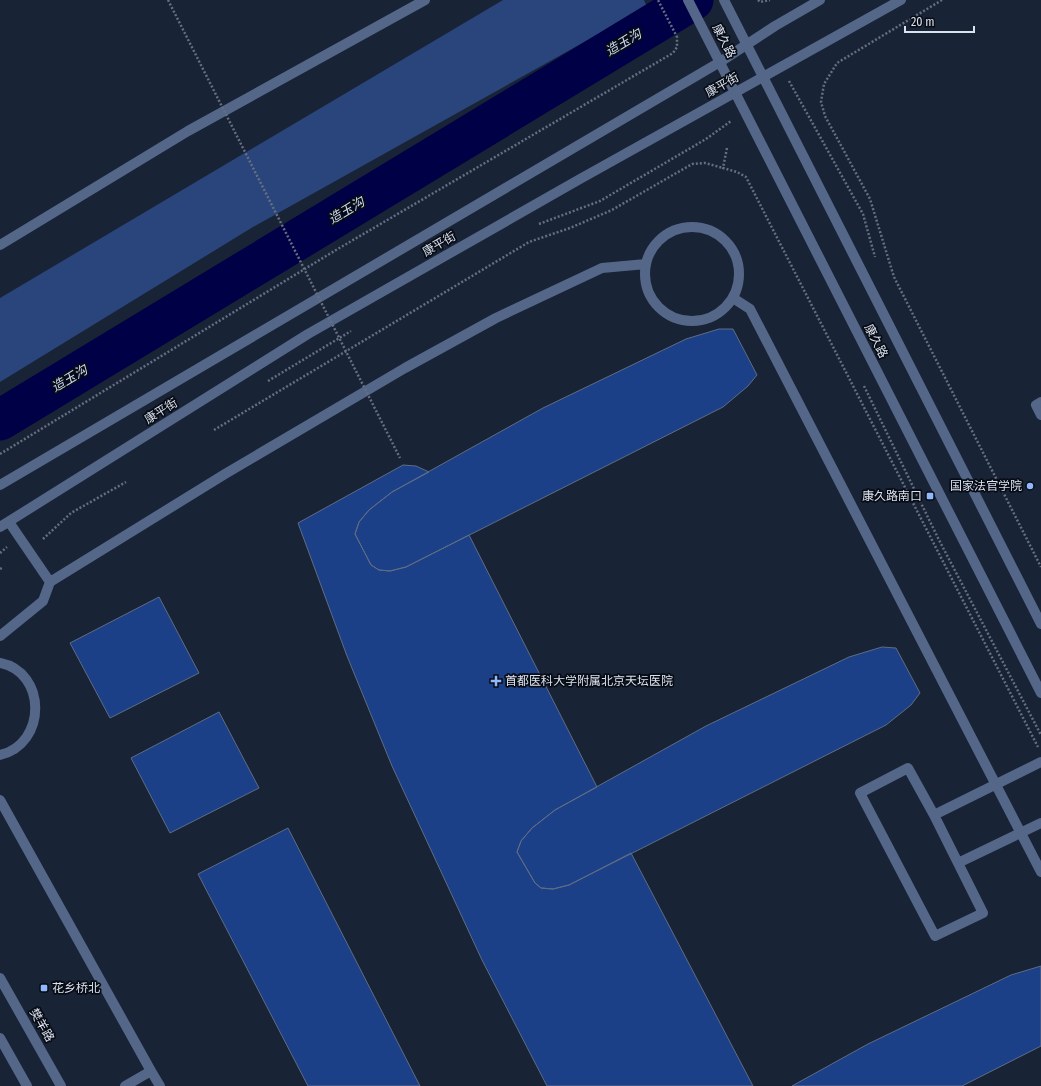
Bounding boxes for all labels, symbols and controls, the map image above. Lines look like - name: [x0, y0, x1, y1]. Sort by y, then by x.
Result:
- scale bar: [905, 8, 974, 34]
- text: 20 m: [911, 15, 935, 29]
- street label: 康久路: [710, 22, 738, 60]
- water label: 造玉沟: [603, 25, 646, 59]
- street label: 康平街: [703, 70, 741, 100]
- water label: 造玉沟: [326, 193, 369, 227]
- street label: 康平街: [420, 229, 458, 259]
- street label: 康久路: [862, 322, 890, 360]
- water label: 造玉沟: [49, 361, 92, 395]
- street label: 康平街: [142, 396, 180, 426]
- place label: 国家法官学院: [950, 479, 1022, 493]
- marker: 国家法官学院: [1025, 481, 1035, 491]
- place label: 康久路南口: [862, 489, 922, 503]
- marker: 康久路南口: [925, 491, 935, 501]
- place label: 首都医科大学附属北京天坛医院: [505, 674, 673, 688]
- marker: 首都医科大学附属北京天坛医院: [490, 675, 502, 687]
- place label: 花乡桥北: [52, 981, 100, 995]
- marker: 花乡桥北: [39, 983, 49, 993]
- street label: 樊羊路: [27, 1006, 57, 1044]

